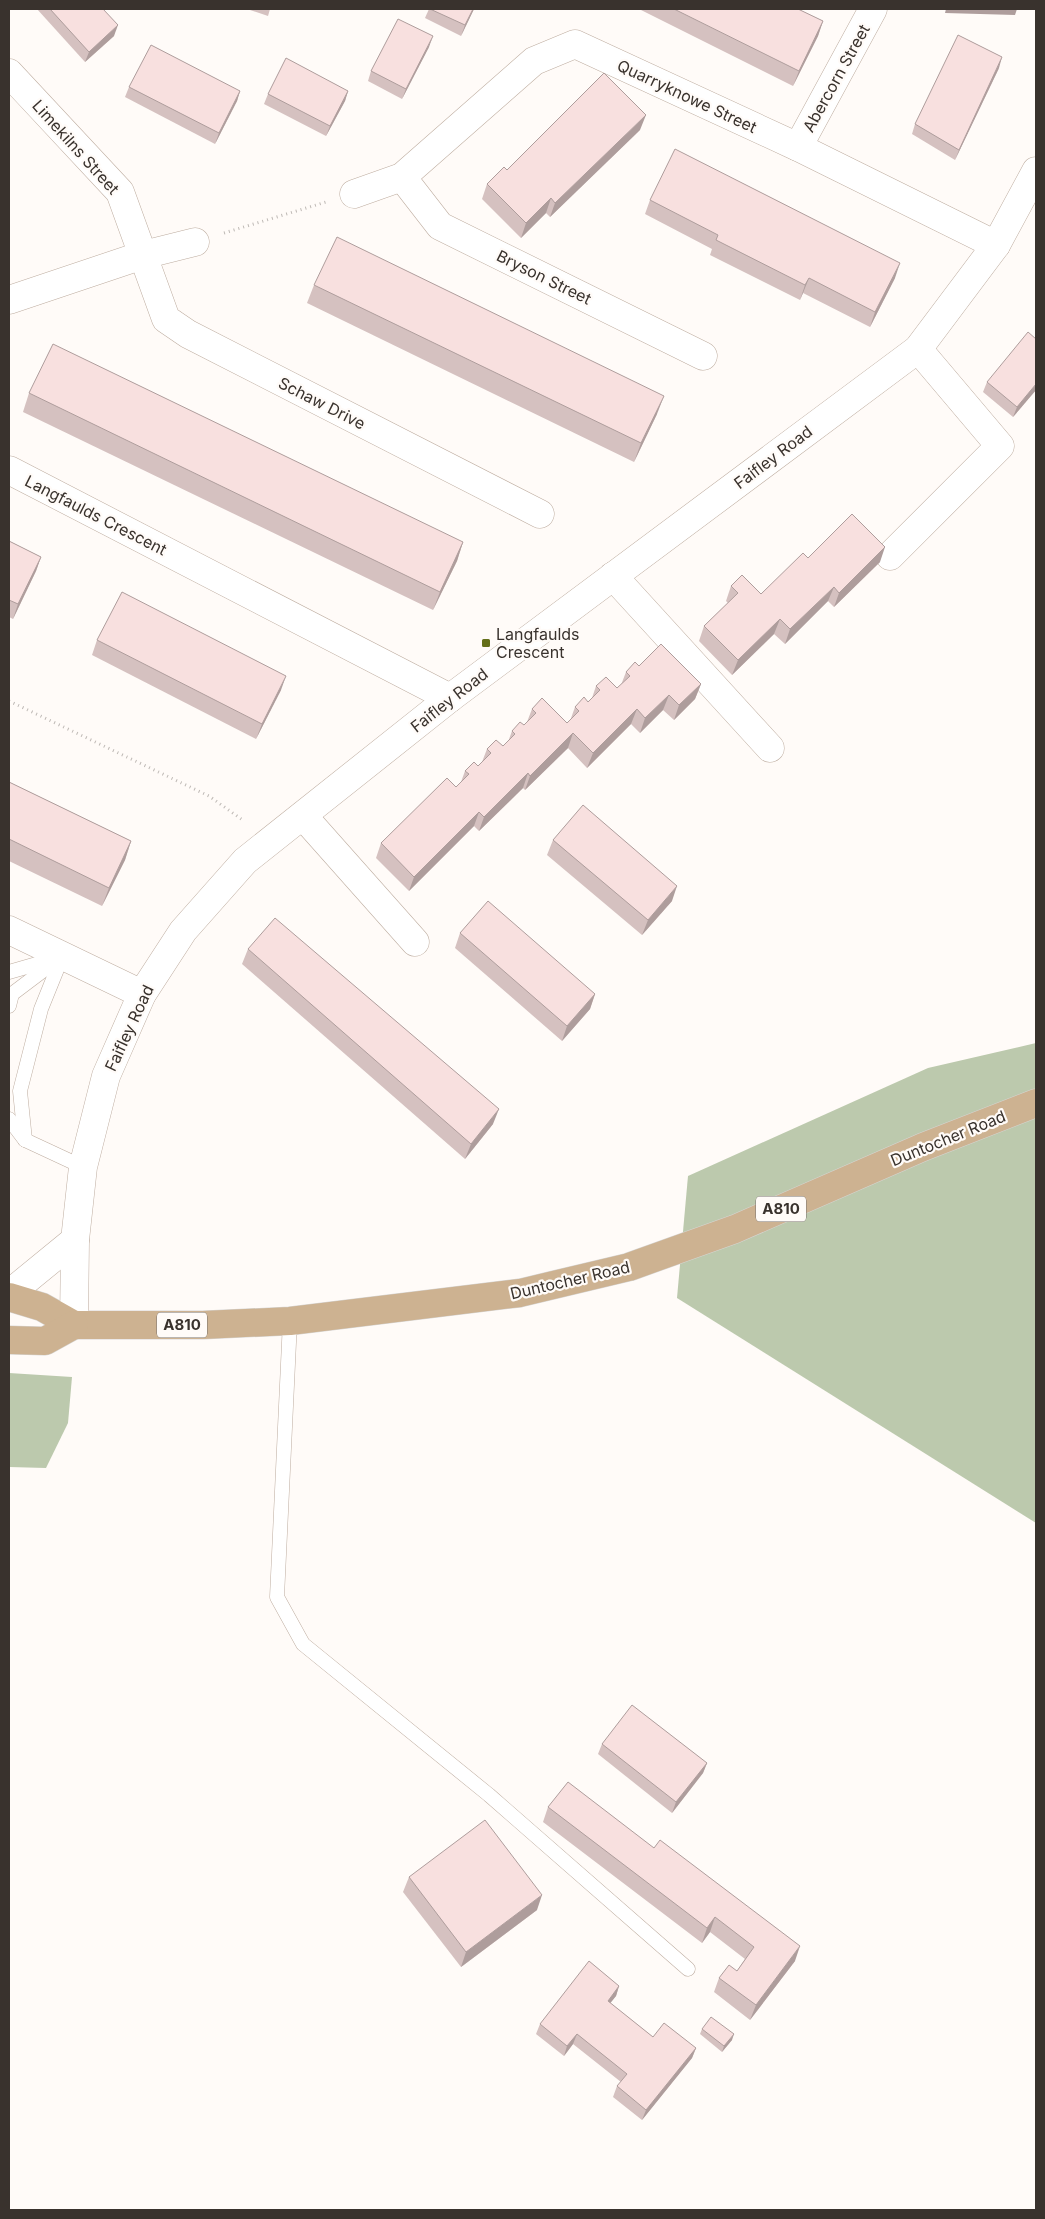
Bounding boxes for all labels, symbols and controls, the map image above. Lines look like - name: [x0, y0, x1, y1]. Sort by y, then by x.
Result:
- street label: Abercorn Street: [798, 21, 874, 135]
- street label: Quarryknowe Street: [614, 55, 760, 137]
- street label: Limekilns Street: [28, 96, 124, 198]
- street label: Bryson Street: [493, 245, 595, 309]
- street label: Schaw Drive: [275, 372, 369, 434]
- street label: Faifley Road: [730, 421, 816, 493]
- street label: Langfaulds Crescent: [22, 471, 170, 559]
- place label: Langfaulds Crescent: [496, 624, 580, 662]
- marker: Langfaulds Crescent: [480, 637, 492, 649]
- street label: Faifley Road: [406, 664, 492, 736]
- street label: Faifley Road: [100, 982, 158, 1074]
- street label: Duntocher Road: [888, 1106, 1008, 1170]
- road number: A810: [756, 1196, 806, 1222]
- street label: Duntocher Road: [508, 1257, 632, 1303]
- road number: A810: [157, 1312, 207, 1338]

